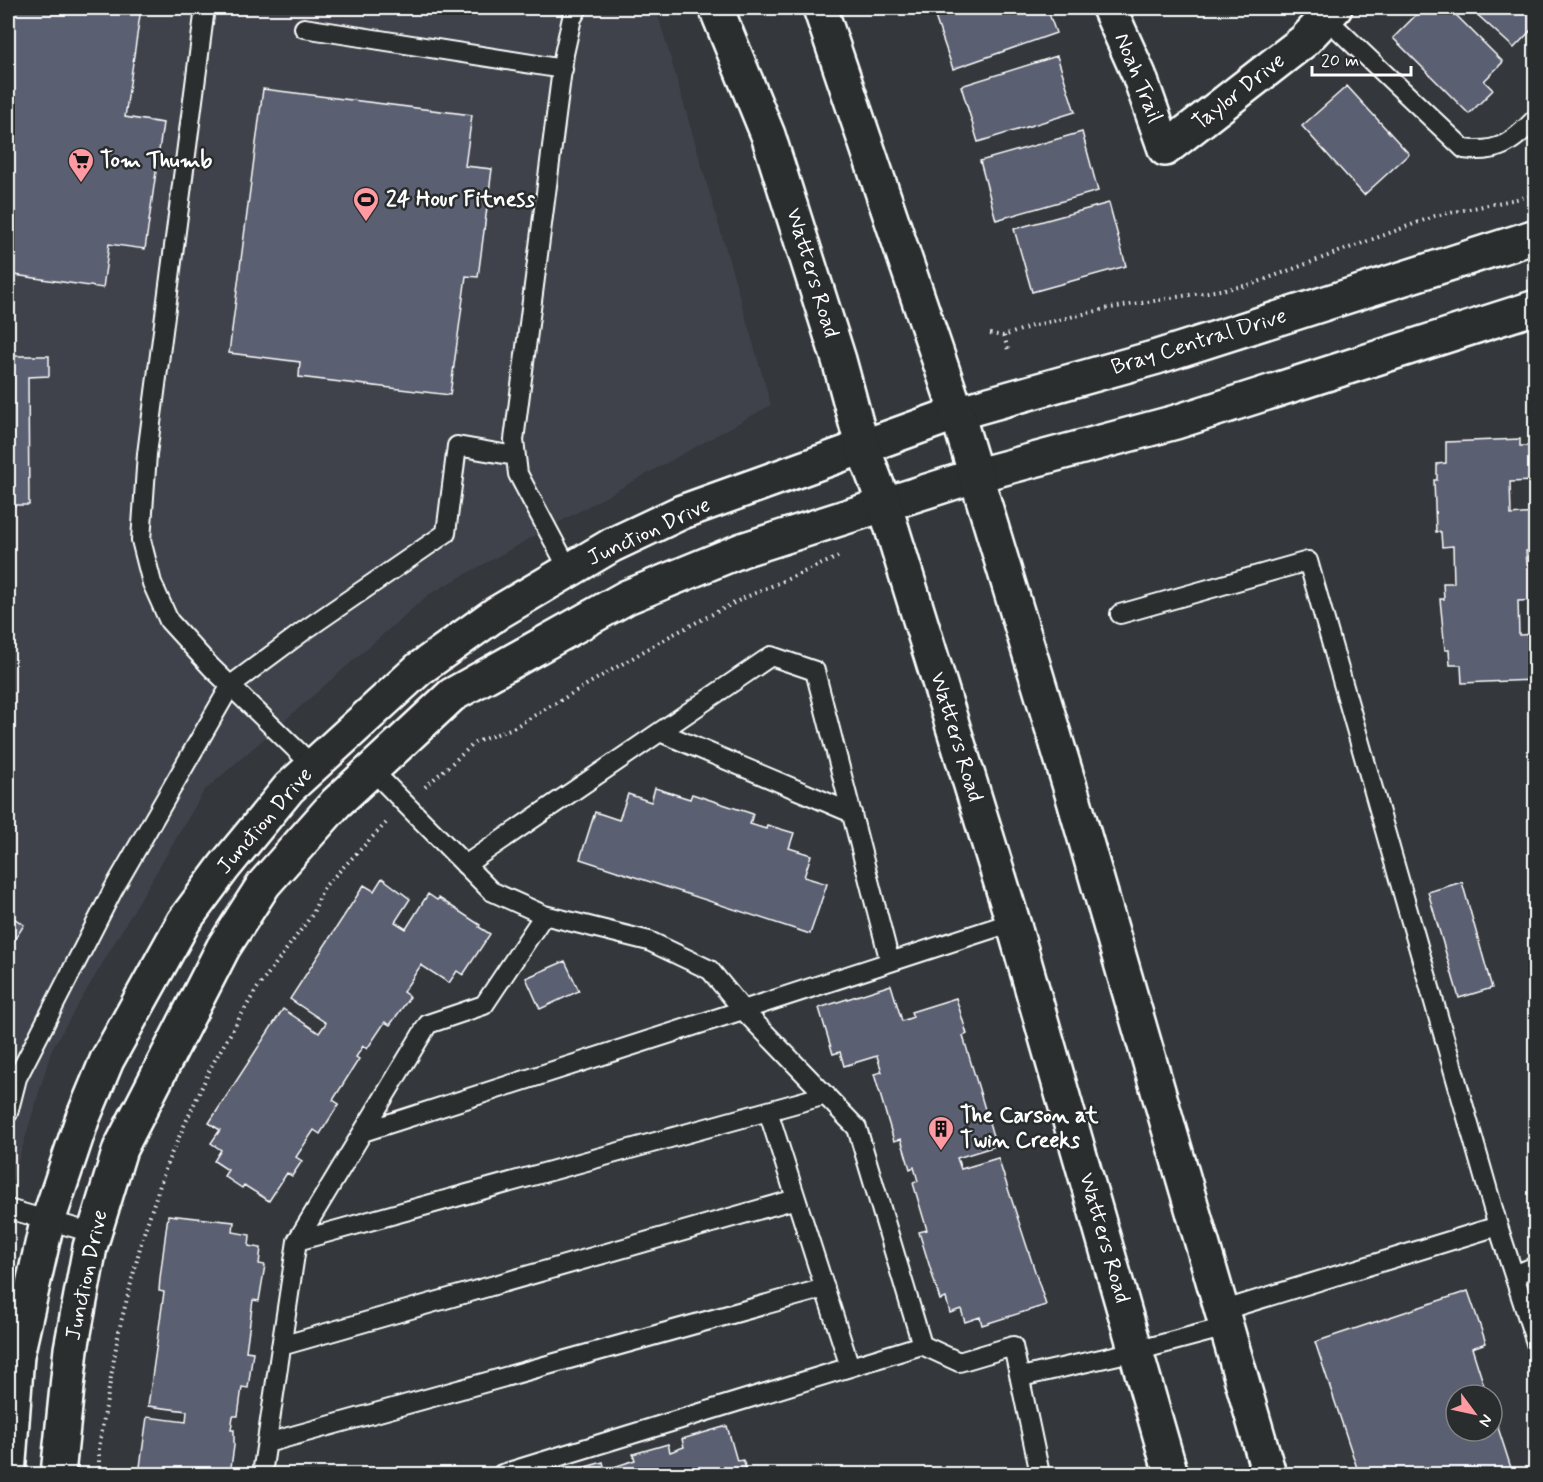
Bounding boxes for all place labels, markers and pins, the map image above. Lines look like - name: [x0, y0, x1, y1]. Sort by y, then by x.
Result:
- supermarket icon: Tom Thumb: [66, 146, 96, 184]
- place label: Tom Thumb: [100, 147, 213, 175]
- sports icon: 24 Hour Fitness: [351, 185, 381, 223]
- place label: 24 Hour Fitness: [386, 186, 535, 214]
- place label: The Carson at Twin Creeks: [960, 1102, 1099, 1155]
- building icon: The Carson at Twin Creeks: [926, 1114, 956, 1152]

